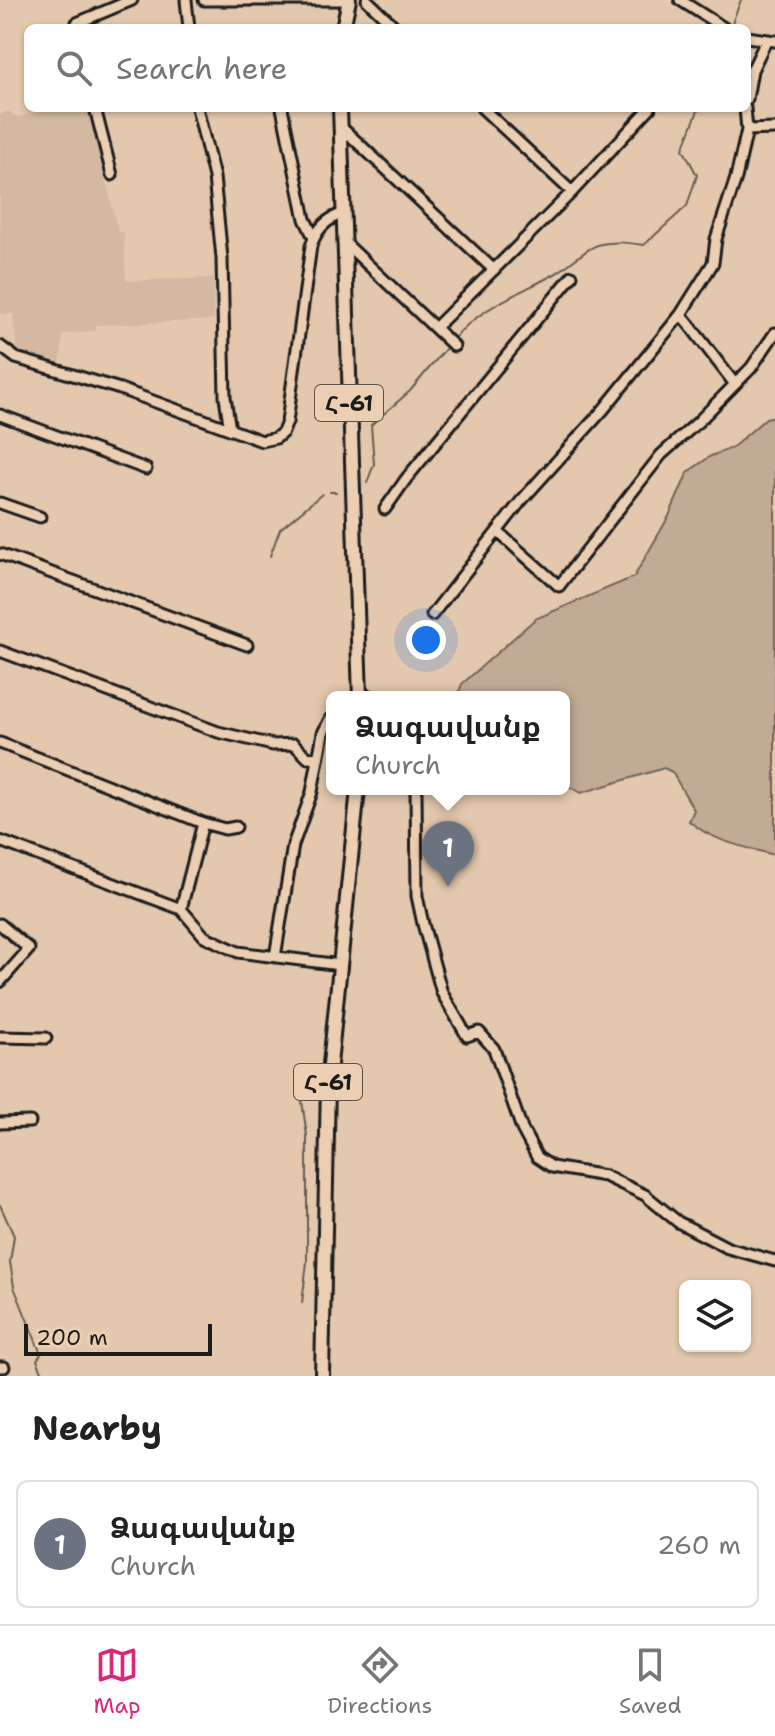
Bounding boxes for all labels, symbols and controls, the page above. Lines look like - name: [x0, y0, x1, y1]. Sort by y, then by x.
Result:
- search box: [24, 24, 751, 112]
- icon: search: [52, 46, 96, 90]
- text: Search here: [116, 48, 287, 89]
- road number: Հ-61: [315, 385, 383, 421]
- your location: [406, 620, 446, 660]
- popup: [326, 691, 570, 795]
- text: Ձագավանք: [355, 706, 541, 747]
- text: Church: [355, 747, 441, 782]
- pin: 1: [422, 821, 474, 887]
- road number: Հ-61: [294, 1064, 362, 1100]
- map controls: [679, 1280, 751, 1352]
- button: layers: [679, 1280, 751, 1352]
- scale bar: [24, 1320, 212, 1356]
- text: 200 m: [36, 1323, 108, 1352]
- text: Nearby: [32, 1405, 162, 1451]
- text: Ձագավանք: [110, 1507, 296, 1548]
- text: 1: [54, 1527, 66, 1562]
- text: 260 m: [657, 1527, 741, 1562]
- text: Church: [110, 1548, 196, 1583]
- tab: Map: [93, 1643, 141, 1720]
- tab: Directions: [327, 1643, 432, 1720]
- tab: Saved: [619, 1643, 682, 1720]

